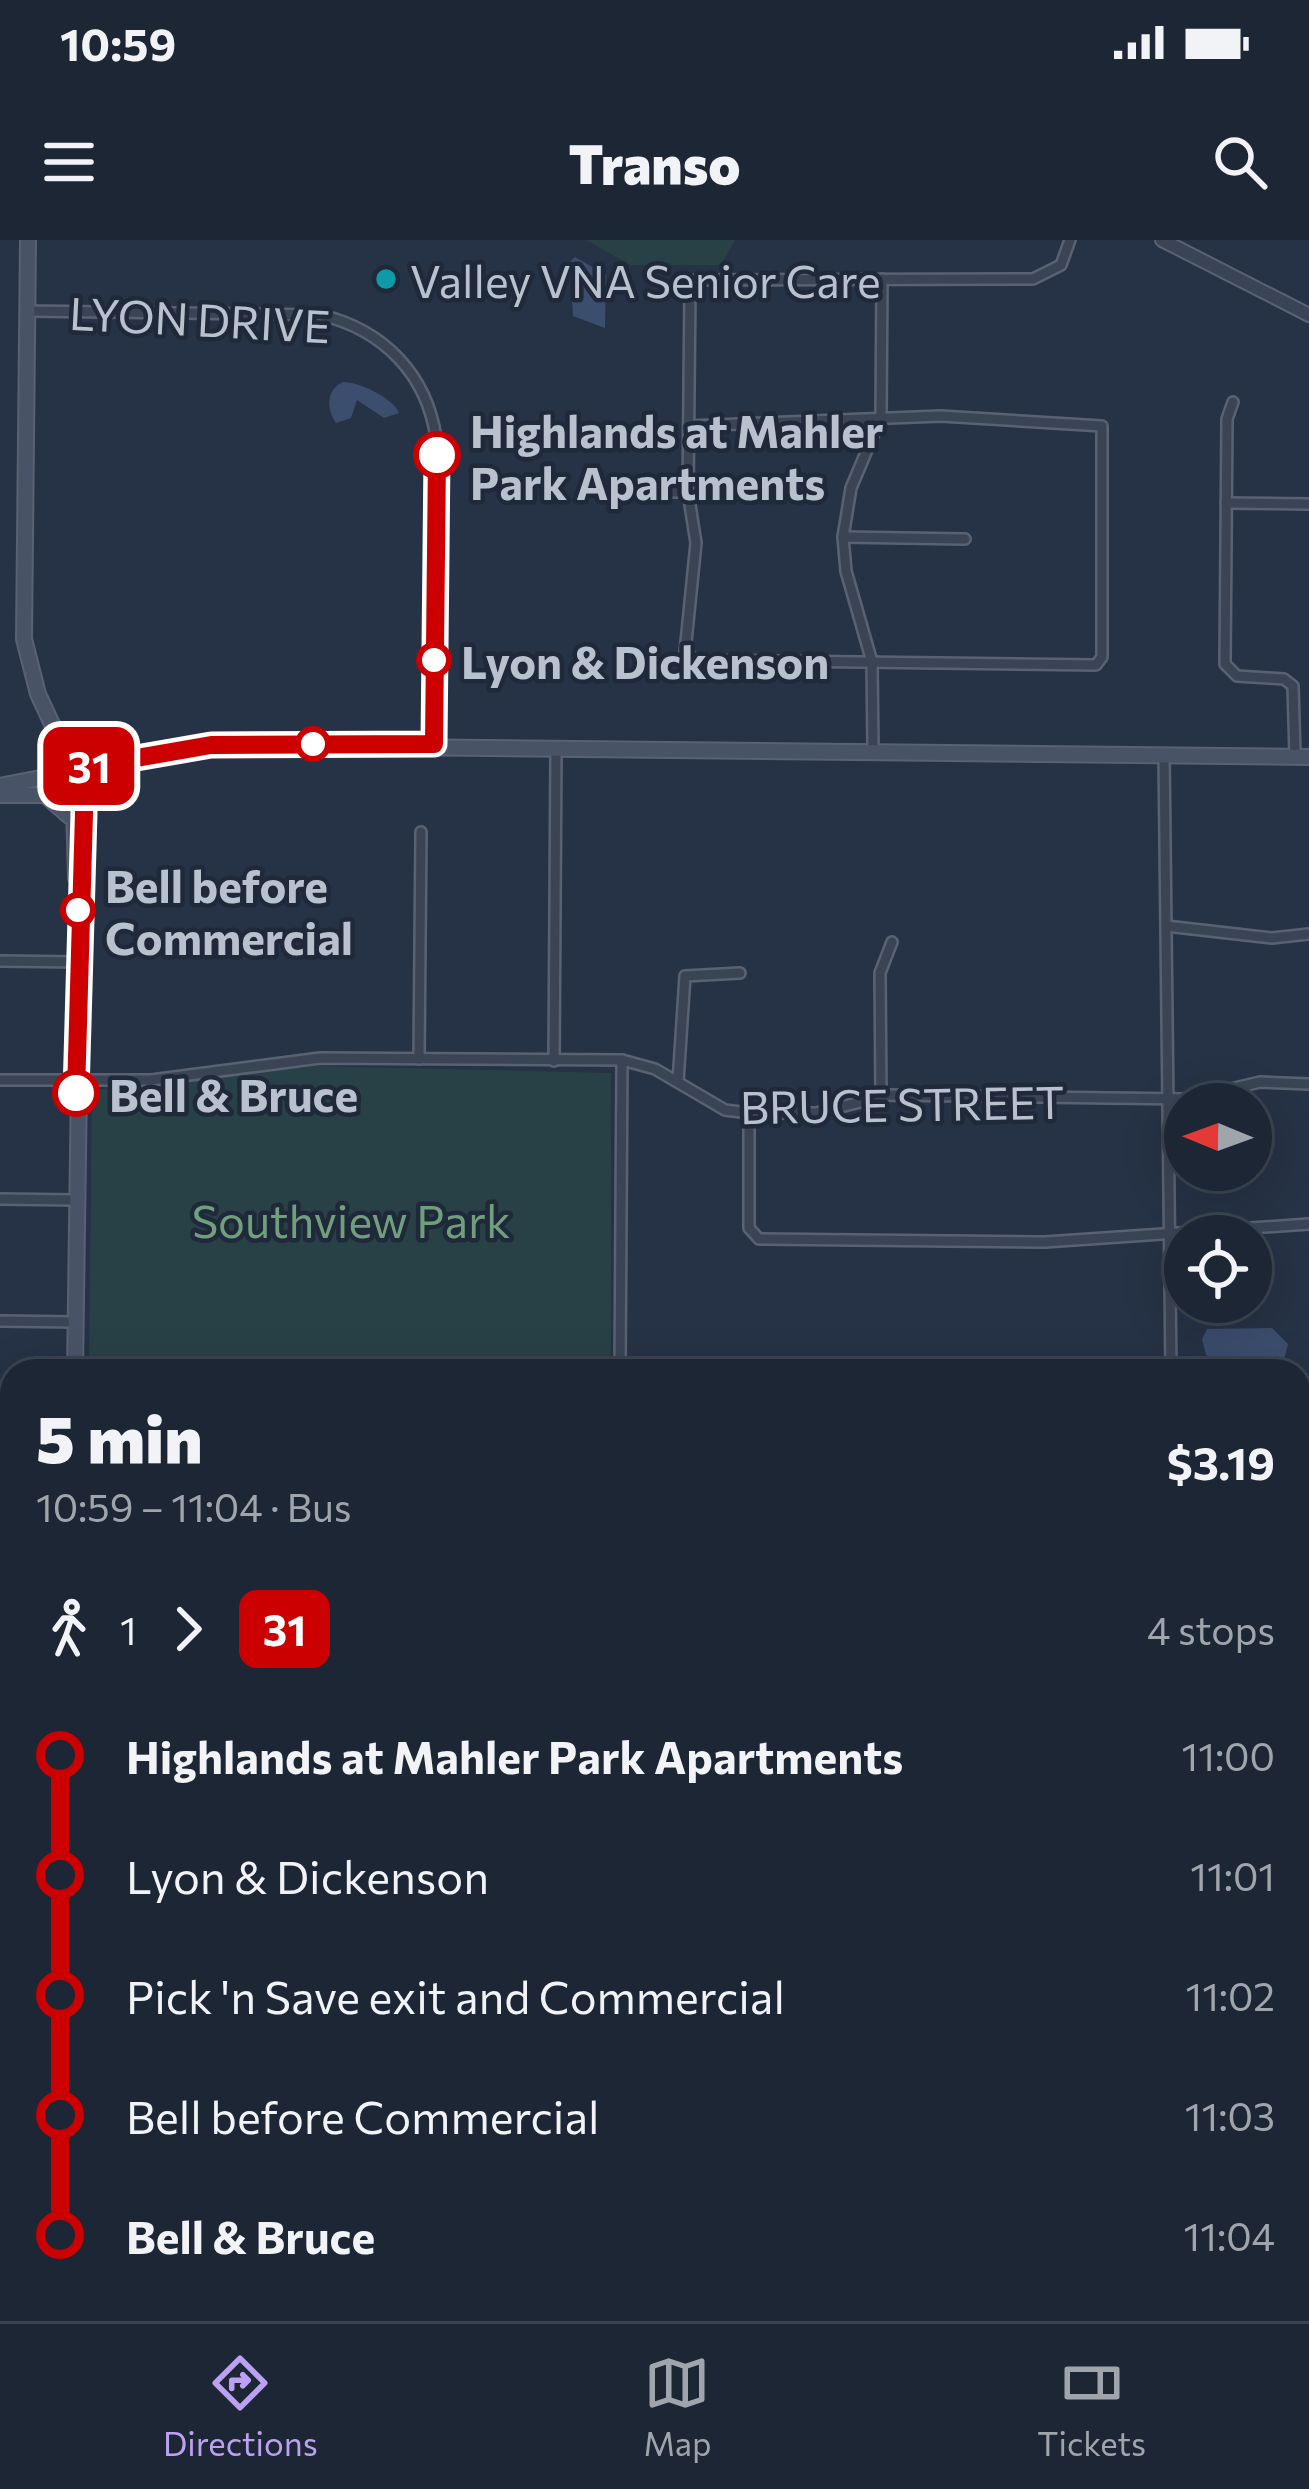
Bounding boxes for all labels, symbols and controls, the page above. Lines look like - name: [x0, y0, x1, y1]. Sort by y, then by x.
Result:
- text: 10:59: [60, 15, 176, 70]
- icon: menu: [36, 129, 102, 195]
- text: Transo: [569, 129, 740, 195]
- icon: search: [1207, 129, 1273, 195]
- place label: Valley VNA Senior Care: [410, 252, 881, 307]
- marker: Valley VNA Senior Care: [373, 266, 399, 292]
- street label: LYON DRIVE: [68, 284, 332, 352]
- place label: Highlands at Mahler Park Apartments: [470, 402, 883, 509]
- marker: Highlands at Mahler Park Apartments: [415, 433, 459, 477]
- place label: Lyon & Dickenson: [461, 633, 829, 688]
- marker: Lyon & Dickenson: [418, 644, 450, 676]
- line badge: 31: [35, 727, 143, 805]
- unlabelled marker: [297, 728, 329, 760]
- text: 31: [67, 740, 111, 792]
- place label: Bell before Commercial: [105, 857, 353, 964]
- marker: Bell before Commercial: [62, 894, 94, 926]
- place label: Bell & Bruce: [109, 1066, 358, 1121]
- marker: Bell & Bruce: [54, 1071, 98, 1115]
- street label: BRUCE STREET: [739, 1073, 1065, 1133]
- north arrow: [1164, 1083, 1272, 1191]
- map controls: [1164, 1083, 1272, 1323]
- park label: Southview Park: [192, 1192, 510, 1247]
- button: locate: [1164, 1215, 1272, 1323]
- text: 5 min: [36, 1396, 203, 1477]
- text: $3.19: [1167, 1434, 1275, 1489]
- text: 10:59 – 11:04 · Bus: [36, 1482, 352, 1530]
- icon: walk: [36, 1596, 102, 1662]
- icon: forward: [155, 1596, 221, 1662]
- text: 31: [263, 1603, 306, 1655]
- text: 1: [120, 1605, 137, 1653]
- text: 4 stops: [1147, 1605, 1275, 1653]
- text: Highlands at Mahler Park Apartments: [126, 1728, 903, 1783]
- text: 11:00: [1182, 1731, 1275, 1779]
- text: Lyon & Dickenson: [126, 1848, 489, 1903]
- text: 11:01: [1190, 1851, 1275, 1899]
- text: Pick 'n Save exit and Commercial: [126, 1968, 785, 2023]
- text: 11:02: [1185, 1971, 1275, 2019]
- text: Bell before Commercial: [126, 2088, 599, 2143]
- text: 11:03: [1185, 2091, 1275, 2139]
- text: Bell & Bruce: [126, 2208, 375, 2263]
- text: 11:04: [1184, 2211, 1275, 2259]
- tab: Directions: [163, 2350, 318, 2463]
- tab: Map: [643, 2350, 712, 2463]
- tab: Tickets: [1037, 2350, 1146, 2463]

